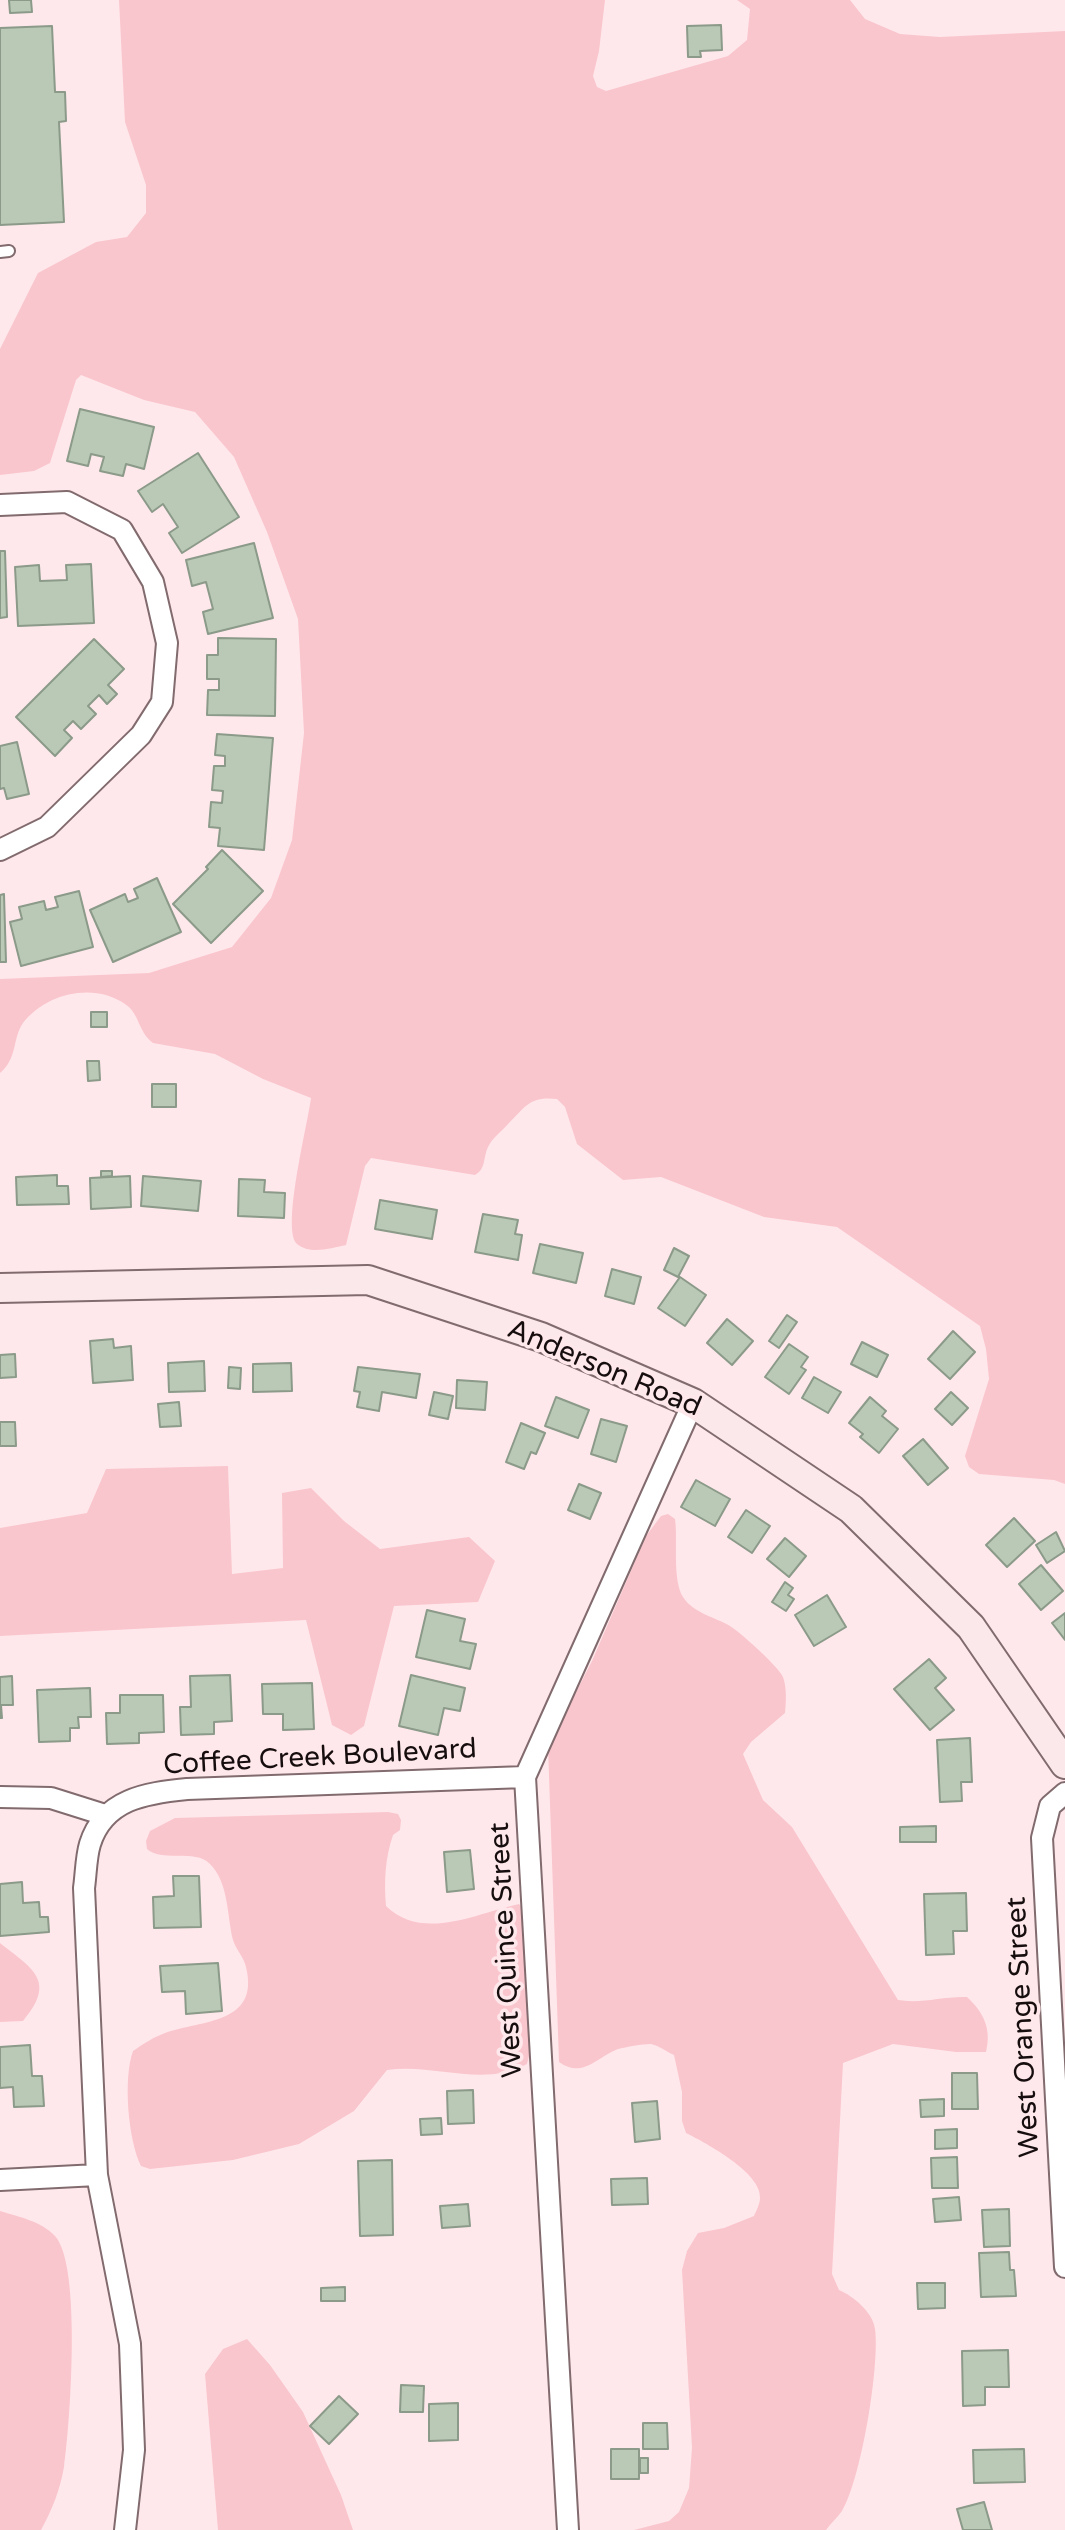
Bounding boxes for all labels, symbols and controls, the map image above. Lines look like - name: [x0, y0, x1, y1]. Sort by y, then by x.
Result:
- street label: Anderson Road: [502, 1313, 706, 1425]
- street label: Coffee Creek Boulevard: [162, 1733, 478, 1783]
- street label: West Quince Street: [484, 1821, 530, 2079]
- street label: West Orange Street: [1000, 1896, 1048, 2158]

